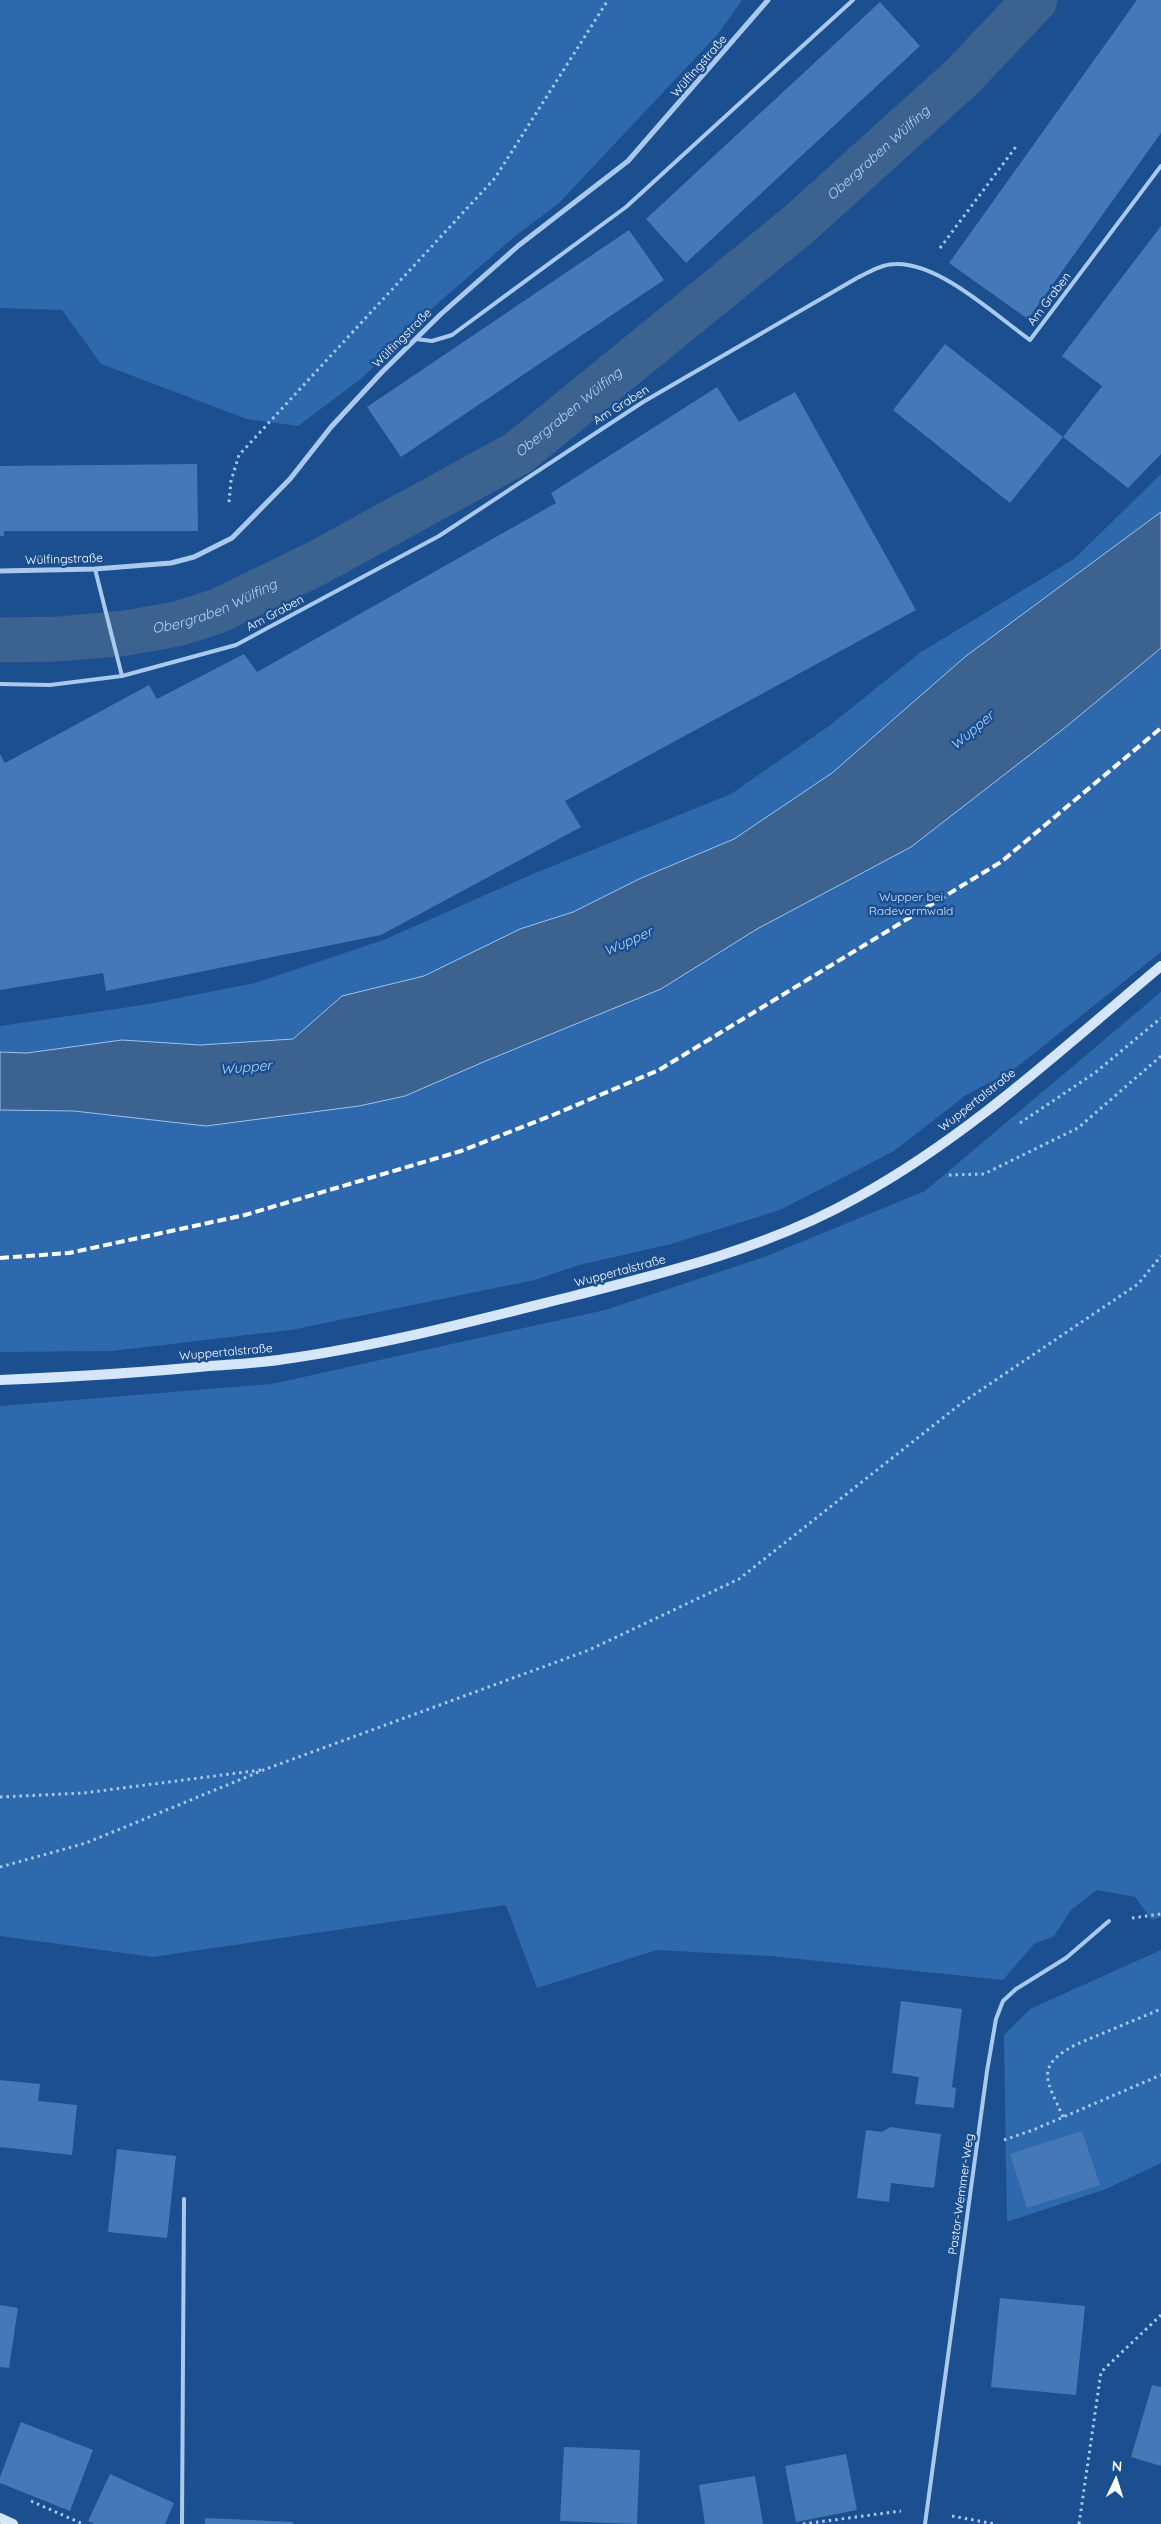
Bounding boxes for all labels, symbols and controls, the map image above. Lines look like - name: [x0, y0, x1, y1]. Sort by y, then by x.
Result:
- street label: Wülfingstraße: [667, 31, 730, 100]
- water label: Obergraben Wülfing: [823, 101, 934, 204]
- street label: Am Graben: [1024, 269, 1074, 328]
- street label: Wülfingstraße: [369, 305, 435, 370]
- water label: Obergraben Wülfing: [511, 362, 626, 461]
- street label: Am Graben: [590, 382, 651, 428]
- street label: Wülfingstraße: [25, 550, 103, 567]
- water label: Obergraben Wülfing: [150, 574, 281, 637]
- street label: Am Graben: [243, 591, 306, 634]
- water label: Wupper: [946, 705, 999, 753]
- park label: Wupper bei Radevormwald: [869, 889, 953, 918]
- water label: Wupper: [601, 922, 657, 960]
- water label: Wupper: [220, 1056, 274, 1078]
- street label: Wuppertalstraße: [935, 1065, 1018, 1134]
- street label: Wuppertalstraße: [573, 1251, 667, 1290]
- street label: Wuppertalstraße: [179, 1340, 274, 1363]
- street label: Pastor-Wemmer-Weg: [945, 2132, 976, 2256]
- north arrow: [1091, 2454, 1141, 2504]
- text: N: [1111, 2457, 1123, 2475]

